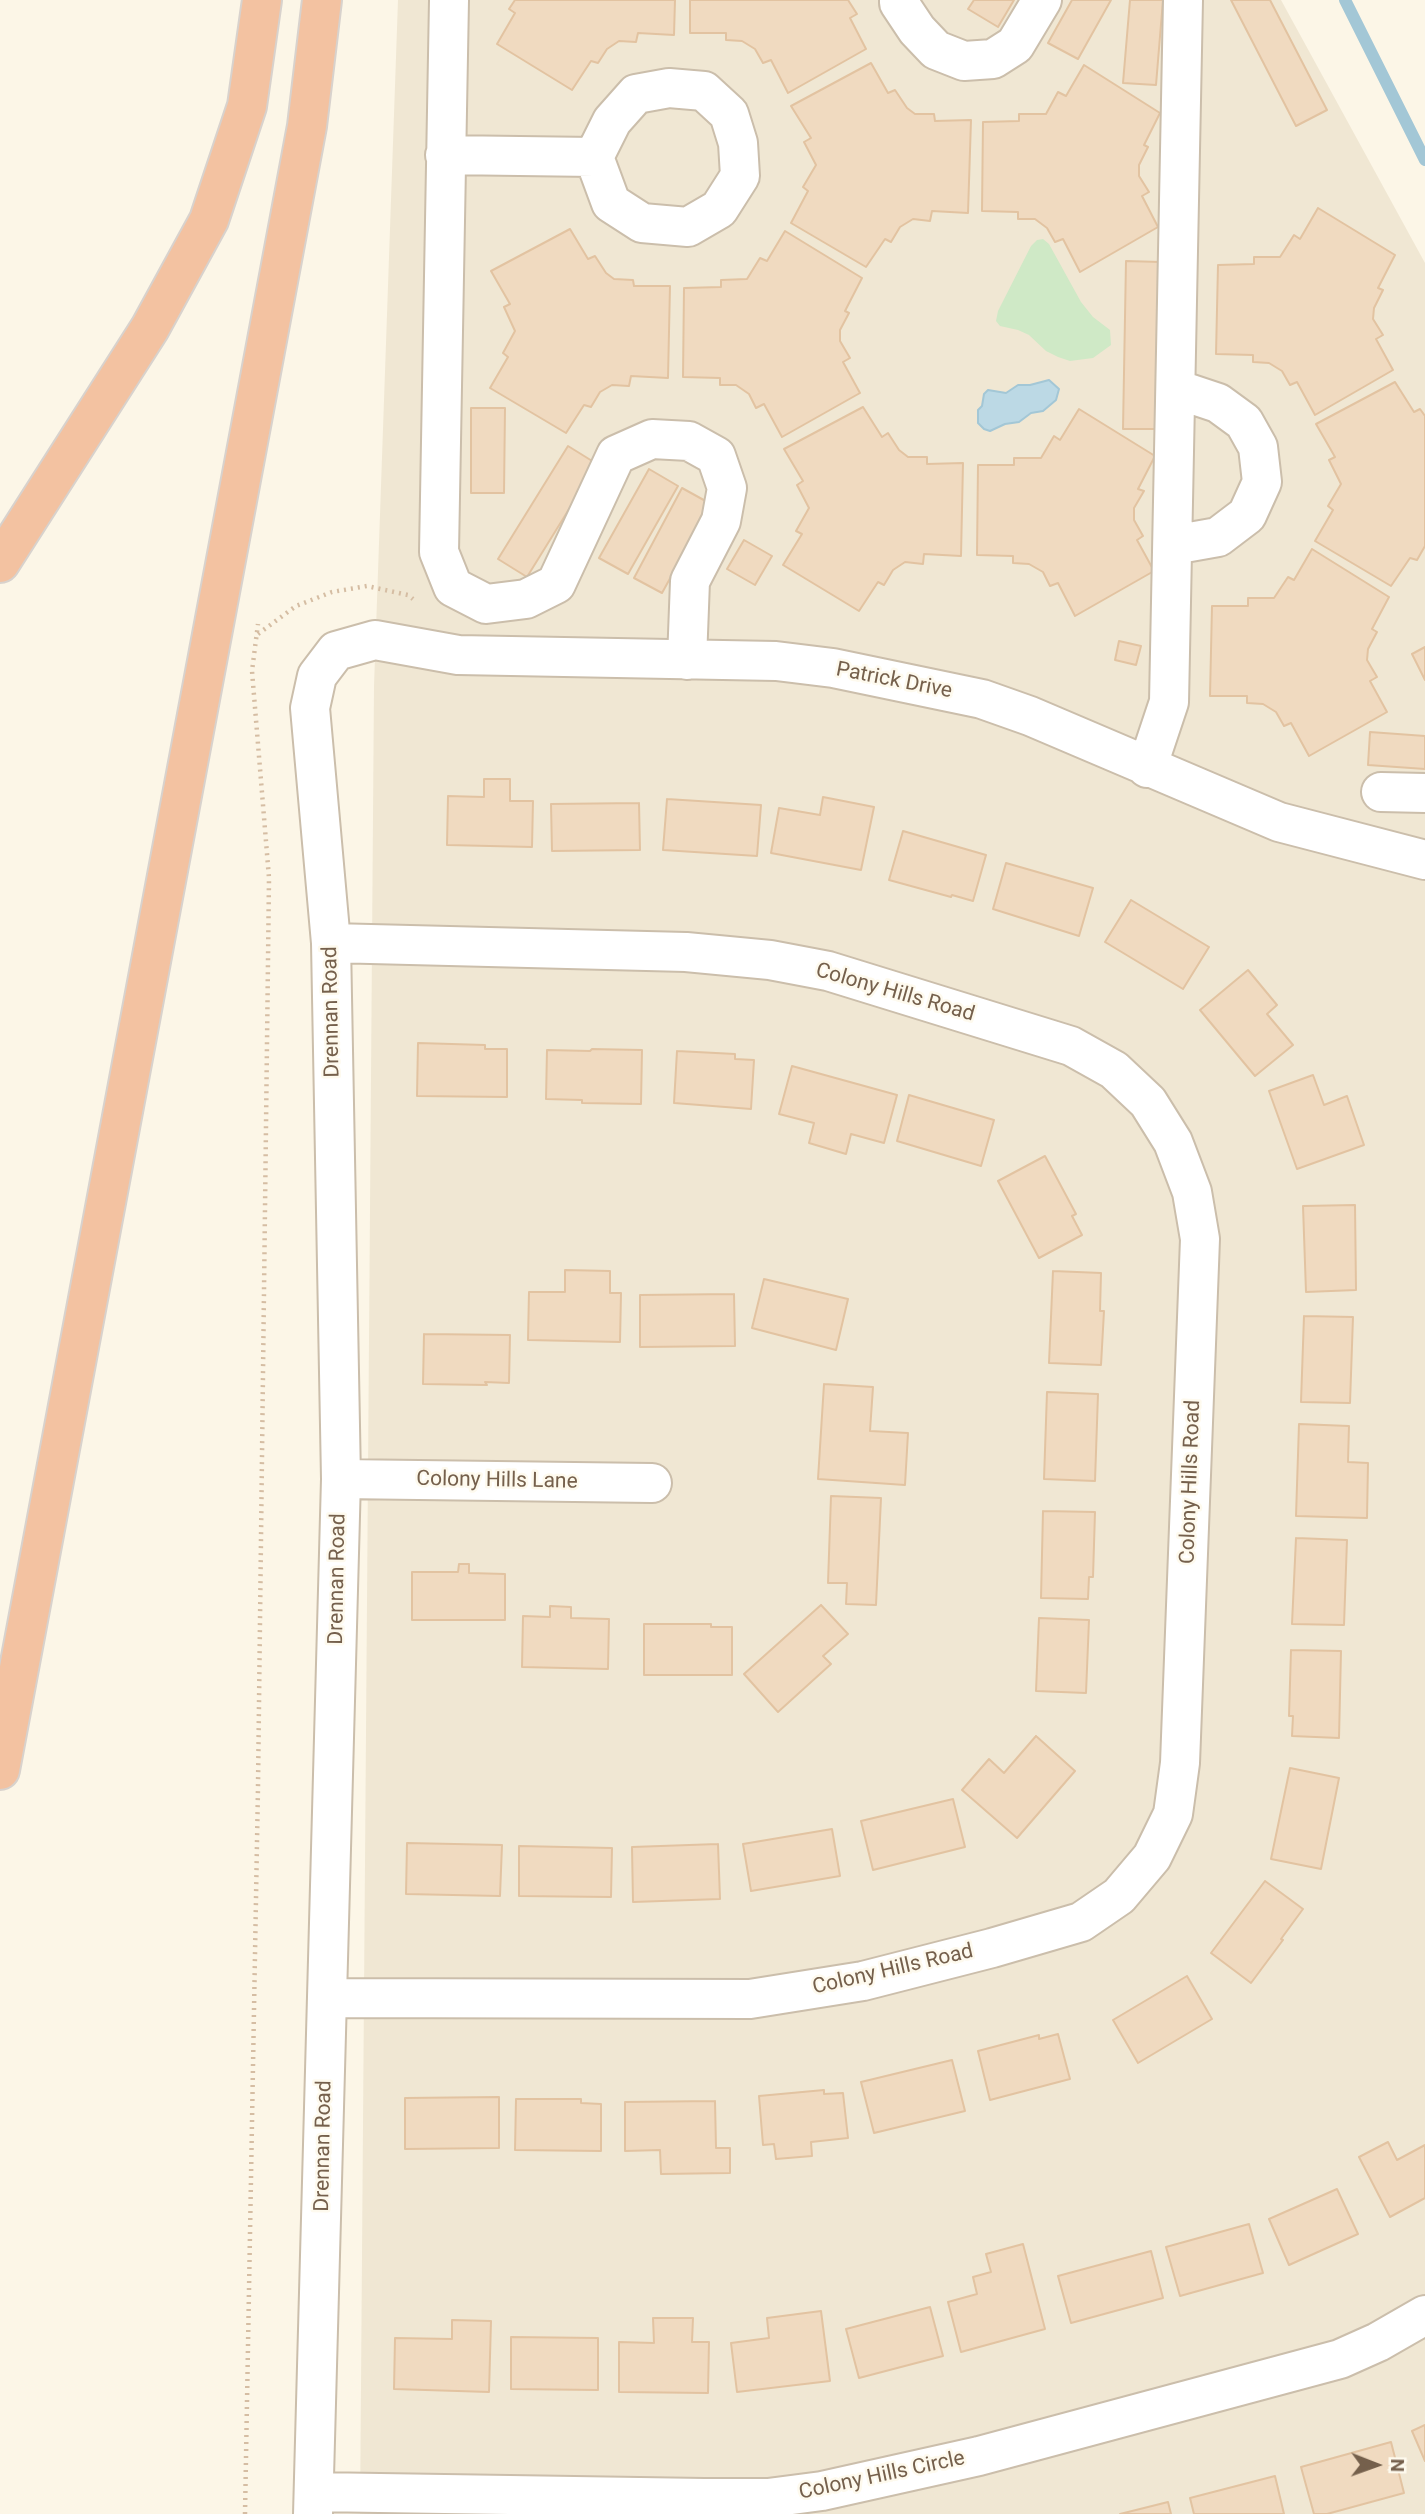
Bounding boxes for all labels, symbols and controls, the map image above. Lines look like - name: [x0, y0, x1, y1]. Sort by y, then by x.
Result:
- street label: Patrick Drive: [834, 657, 954, 705]
- street label: Drennan Road: [318, 946, 346, 1078]
- street label: Colony Hills Road: [813, 958, 977, 1028]
- street label: Colony Hills Road: [1176, 1400, 1206, 1564]
- street label: Colony Hills Lane: [416, 1467, 578, 1495]
- street label: Drennan Road: [324, 1513, 352, 1645]
- street label: Colony Hills Road: [810, 1939, 976, 2001]
- street label: Drennan Road: [310, 2080, 338, 2212]
- north arrow: [1341, 2430, 1411, 2500]
- street label: Colony Hills Circle: [797, 2446, 967, 2506]
- text: N: [1386, 2458, 1409, 2472]

